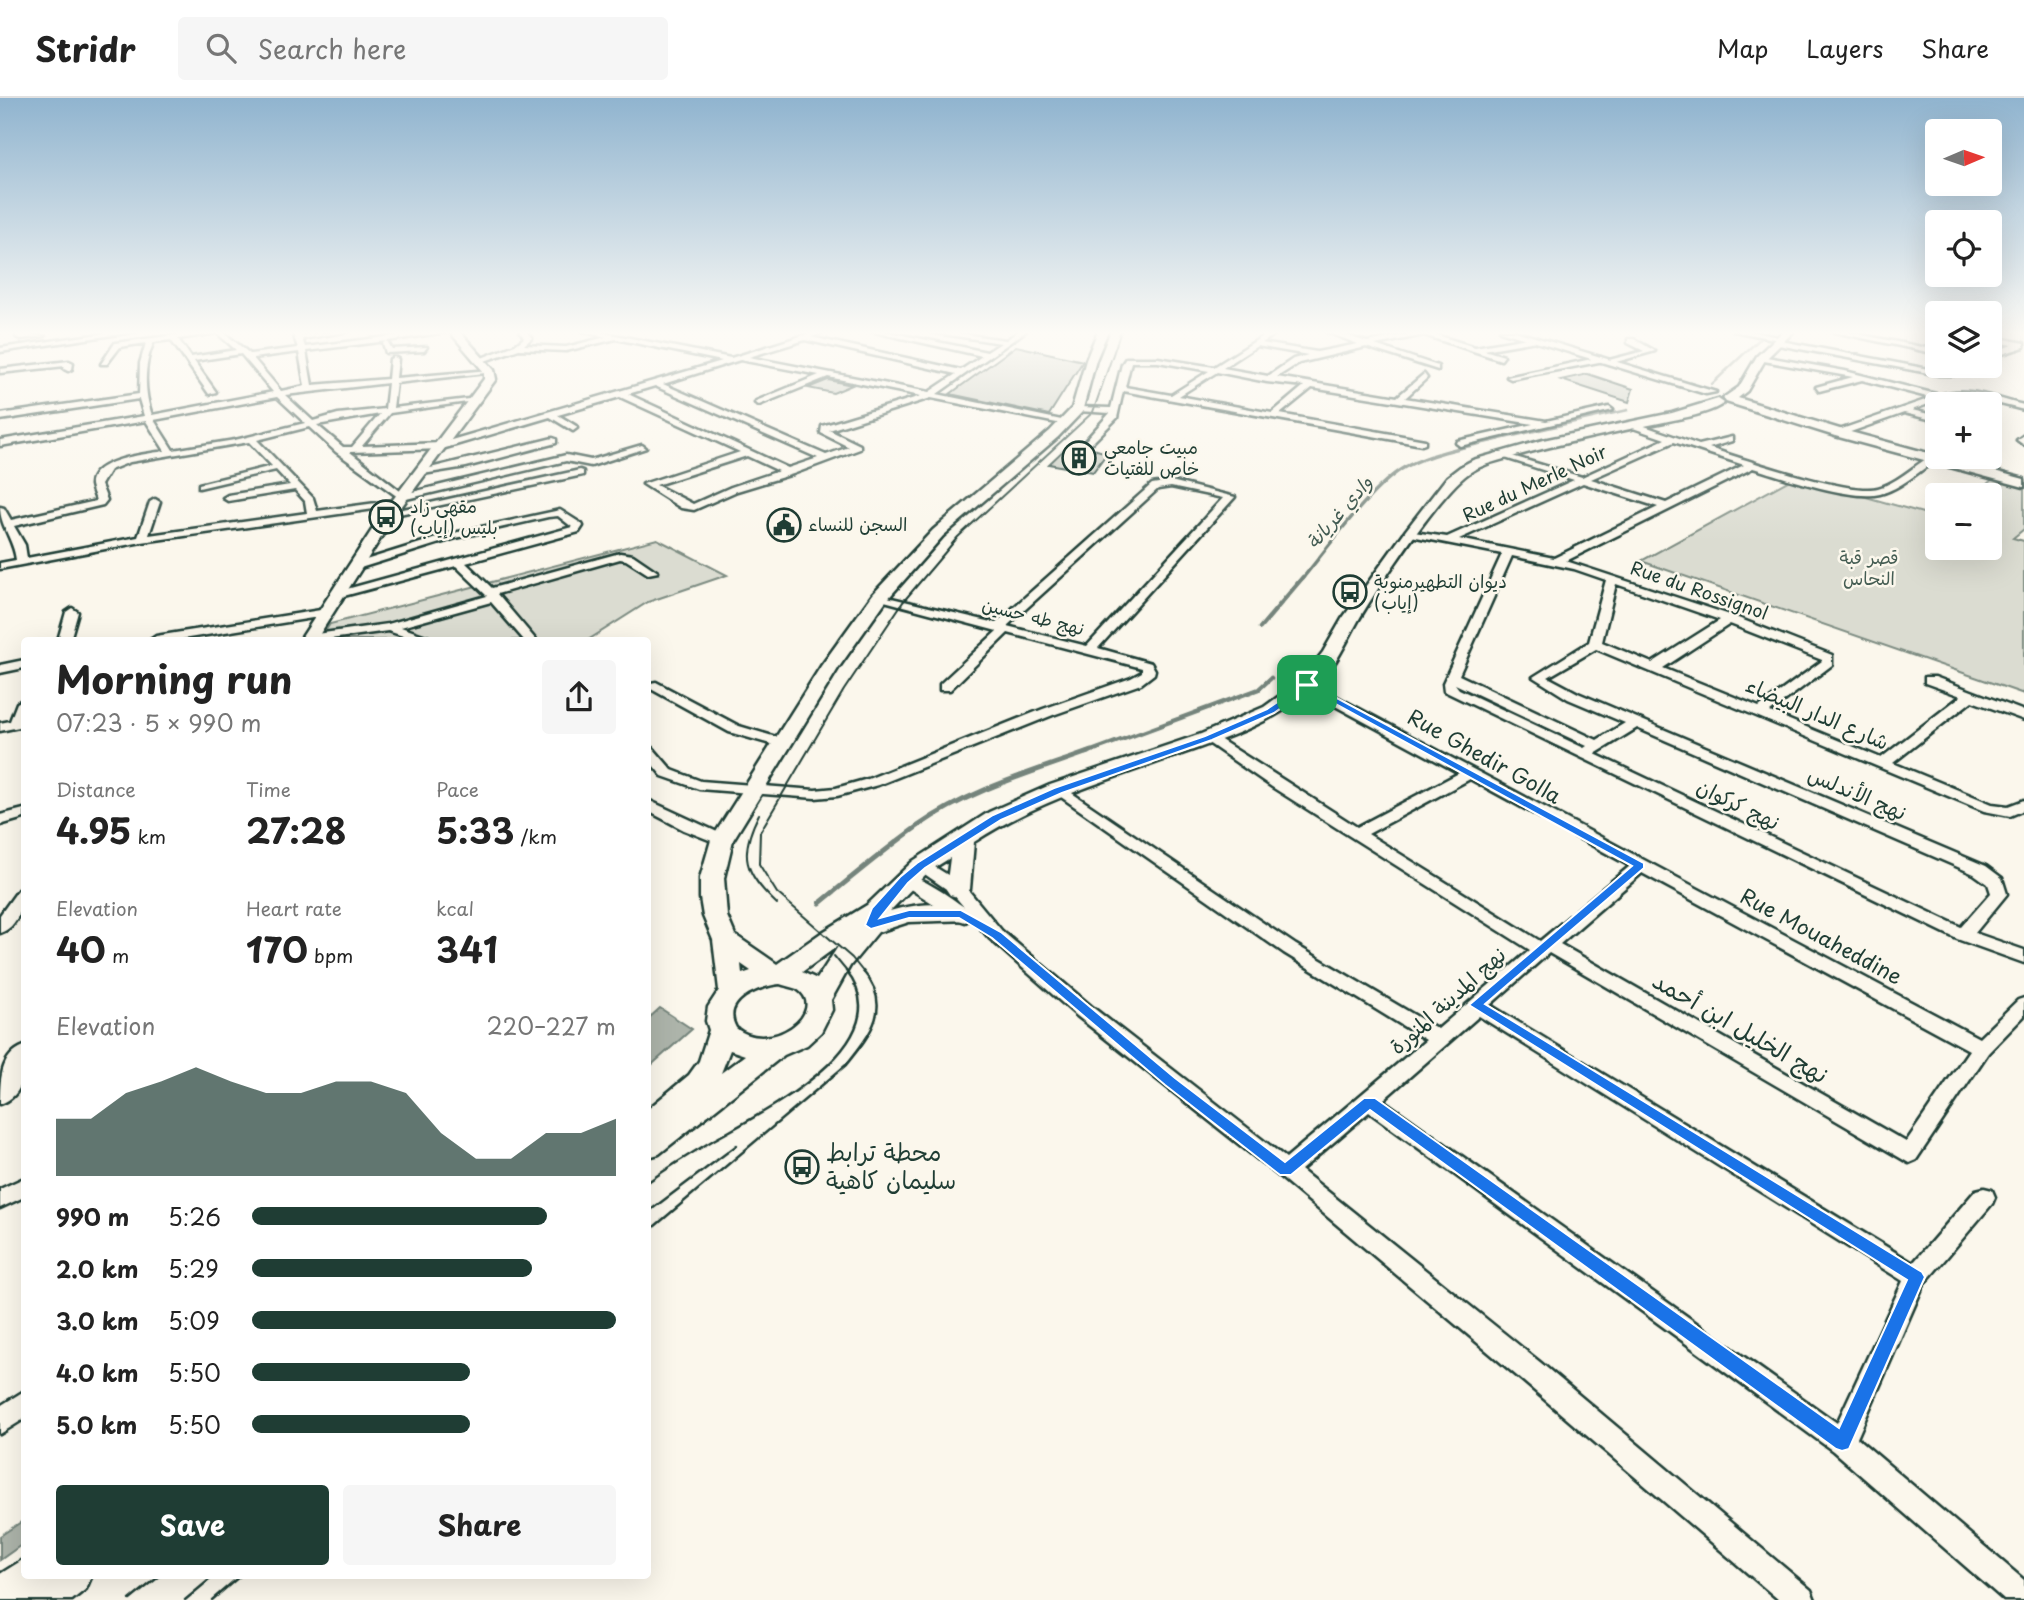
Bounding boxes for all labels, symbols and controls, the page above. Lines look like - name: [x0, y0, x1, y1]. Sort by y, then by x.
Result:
- search box: [178, 17, 668, 80]
- text: Stridr: [35, 23, 136, 73]
- icon: search: [202, 29, 240, 67]
- text: Search here: [258, 29, 406, 68]
- text: Map: [1717, 30, 1768, 66]
- text: Layers: [1806, 30, 1883, 66]
- text: Share: [1921, 30, 1989, 66]
- north arrow: [1925, 119, 2002, 196]
- map controls: [1925, 119, 2002, 560]
- button: locate: [1925, 210, 2002, 287]
- button: layers: [1925, 301, 2002, 378]
- button: +: [1925, 392, 2002, 469]
- place label: مبيت جامعي خاص للفتيات: [1104, 433, 1199, 481]
- street label: Rue du Merle Noir: [1458, 437, 1612, 528]
- building icon: مبيت جامعي خاص للفتيات: [1060, 439, 1098, 477]
- water label: وادي غريانة: [1299, 468, 1379, 555]
- button: −: [1925, 483, 2002, 560]
- place label: مقهى زاد بليس (إياب): [410, 492, 498, 540]
- bus stop icon: مقهى زاد بليس (إياب): [367, 498, 405, 536]
- public building icon: السجن للنساء: [765, 506, 803, 544]
- place label: السجن للنساء: [808, 510, 907, 537]
- park label: قصر قبة النحاس: [1839, 543, 1899, 591]
- street label: Rue du Rossignol: [1627, 553, 1772, 626]
- place label: ديوان التطهيرمنوبة (إياب): [1374, 567, 1507, 615]
- bus stop icon: ديوان التطهيرمنوبة (إياب): [1331, 573, 1369, 611]
- street label: نهج طه حسين: [979, 590, 1087, 641]
- text: Morning run: [56, 650, 292, 707]
- pin: [1277, 655, 1337, 715]
- button: share: [542, 660, 616, 734]
- icon: arrive: [1288, 666, 1326, 704]
- street label: شارع الدار البيضاء: [1741, 668, 1894, 758]
- street label: Rue Ghedir Golla: [1402, 700, 1568, 811]
- text: 07:23 · 5 × 990 m: [56, 705, 261, 740]
- street label: نهج الأندلس: [1803, 757, 1912, 827]
- street label: نهج كركوان: [1692, 769, 1786, 837]
- text: Distance: [56, 775, 136, 803]
- text: Time: [246, 775, 291, 803]
- text: Pace: [436, 775, 479, 803]
- text: 4.95: [56, 803, 131, 856]
- text: 27:28: [246, 803, 346, 856]
- text: 5:33: [436, 803, 514, 856]
- text: km: [131, 822, 166, 850]
- text: /km: [514, 822, 557, 850]
- street label: Rue Mouaheddine: [1735, 879, 1909, 991]
- text: Elevation: [56, 894, 138, 922]
- text: Heart rate: [246, 894, 342, 922]
- text: kcal: [436, 894, 474, 922]
- text: 40: [56, 922, 106, 975]
- text: 170: [246, 922, 308, 975]
- text: 341: [436, 922, 498, 975]
- street label: نهج المدينة المنورة: [1381, 938, 1512, 1061]
- text: m: [106, 941, 129, 969]
- text: bpm: [308, 941, 353, 969]
- street label: نهج الخليل ابن أحمد: [1646, 961, 1836, 1091]
- text: Elevation: [56, 1008, 155, 1043]
- text: 220–227 m: [487, 1008, 616, 1043]
- place label: محطة ترابط سليمان كاهية: [826, 1133, 956, 1197]
- bus stop icon: محطة ترابط سليمان كاهية: [783, 1148, 821, 1186]
- text: 990 m: [56, 1199, 129, 1234]
- text: 5:26: [168, 1199, 221, 1234]
- text: 2.0 km: [56, 1251, 138, 1286]
- text: 5:29: [168, 1251, 219, 1286]
- text: 3.0 km: [56, 1303, 138, 1338]
- text: 5:09: [168, 1303, 220, 1338]
- text: 4.0 km: [56, 1355, 139, 1390]
- text: 5:50: [168, 1355, 221, 1390]
- text: 5.0 km: [56, 1407, 137, 1442]
- text: 5:50: [168, 1407, 221, 1442]
- button: Save: [56, 1485, 329, 1565]
- button: Share: [343, 1485, 616, 1565]

